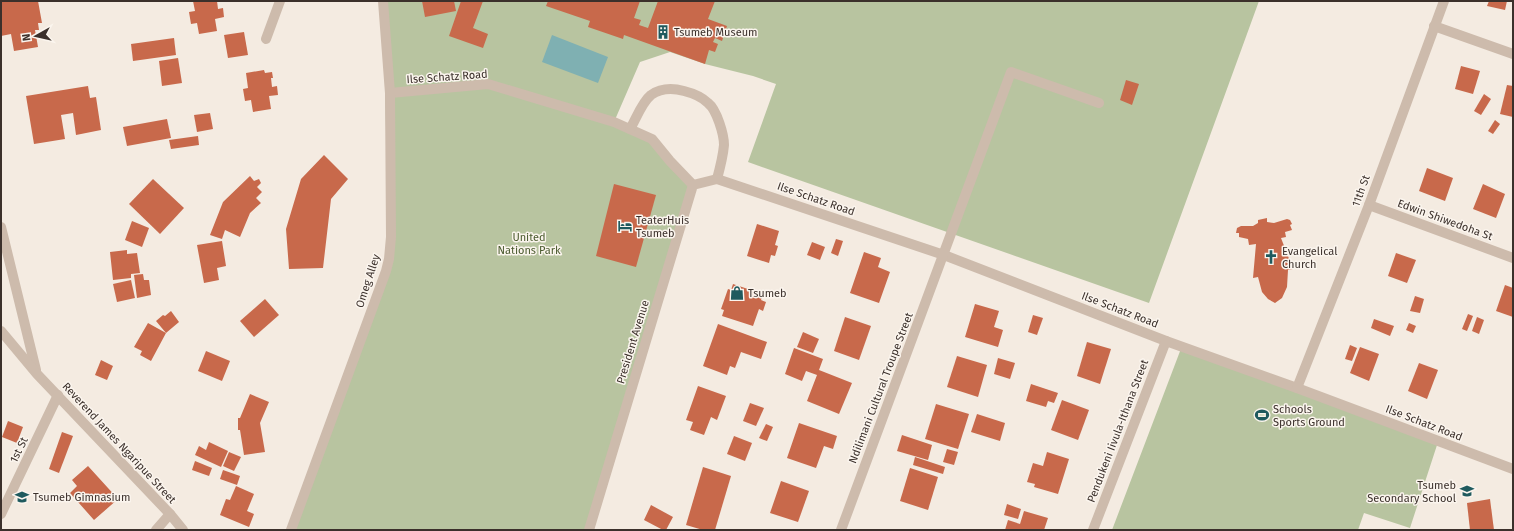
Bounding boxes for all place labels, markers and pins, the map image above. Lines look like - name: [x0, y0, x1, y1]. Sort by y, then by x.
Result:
- building icon: Tsumeb Museum: [655, 24, 671, 40]
- place label: Tsumeb Museum: [674, 26, 757, 39]
- place label: TeaterHuis Tsumeb: [636, 214, 689, 240]
- hotel icon: TeaterHuis Tsumeb: [617, 218, 633, 234]
- place label: Evangelical Church: [1282, 245, 1337, 271]
- church icon: Evangelical Church: [1263, 249, 1279, 265]
- shop icon: Tsumeb: [729, 285, 745, 301]
- place label: Tsumeb: [748, 287, 787, 300]
- place label: Schools Sports Ground: [1273, 403, 1345, 429]
- sports icon: Schools Sports Ground: [1254, 407, 1270, 423]
- place label: Tsumeb Secondary School: [1367, 479, 1456, 505]
- school or university icon: Tsumeb Secondary School: [1459, 483, 1475, 499]
- school or university icon: Tsumeb Gimnasium: [14, 489, 30, 505]
- place label: Tsumeb Gimnasium: [33, 491, 130, 504]

